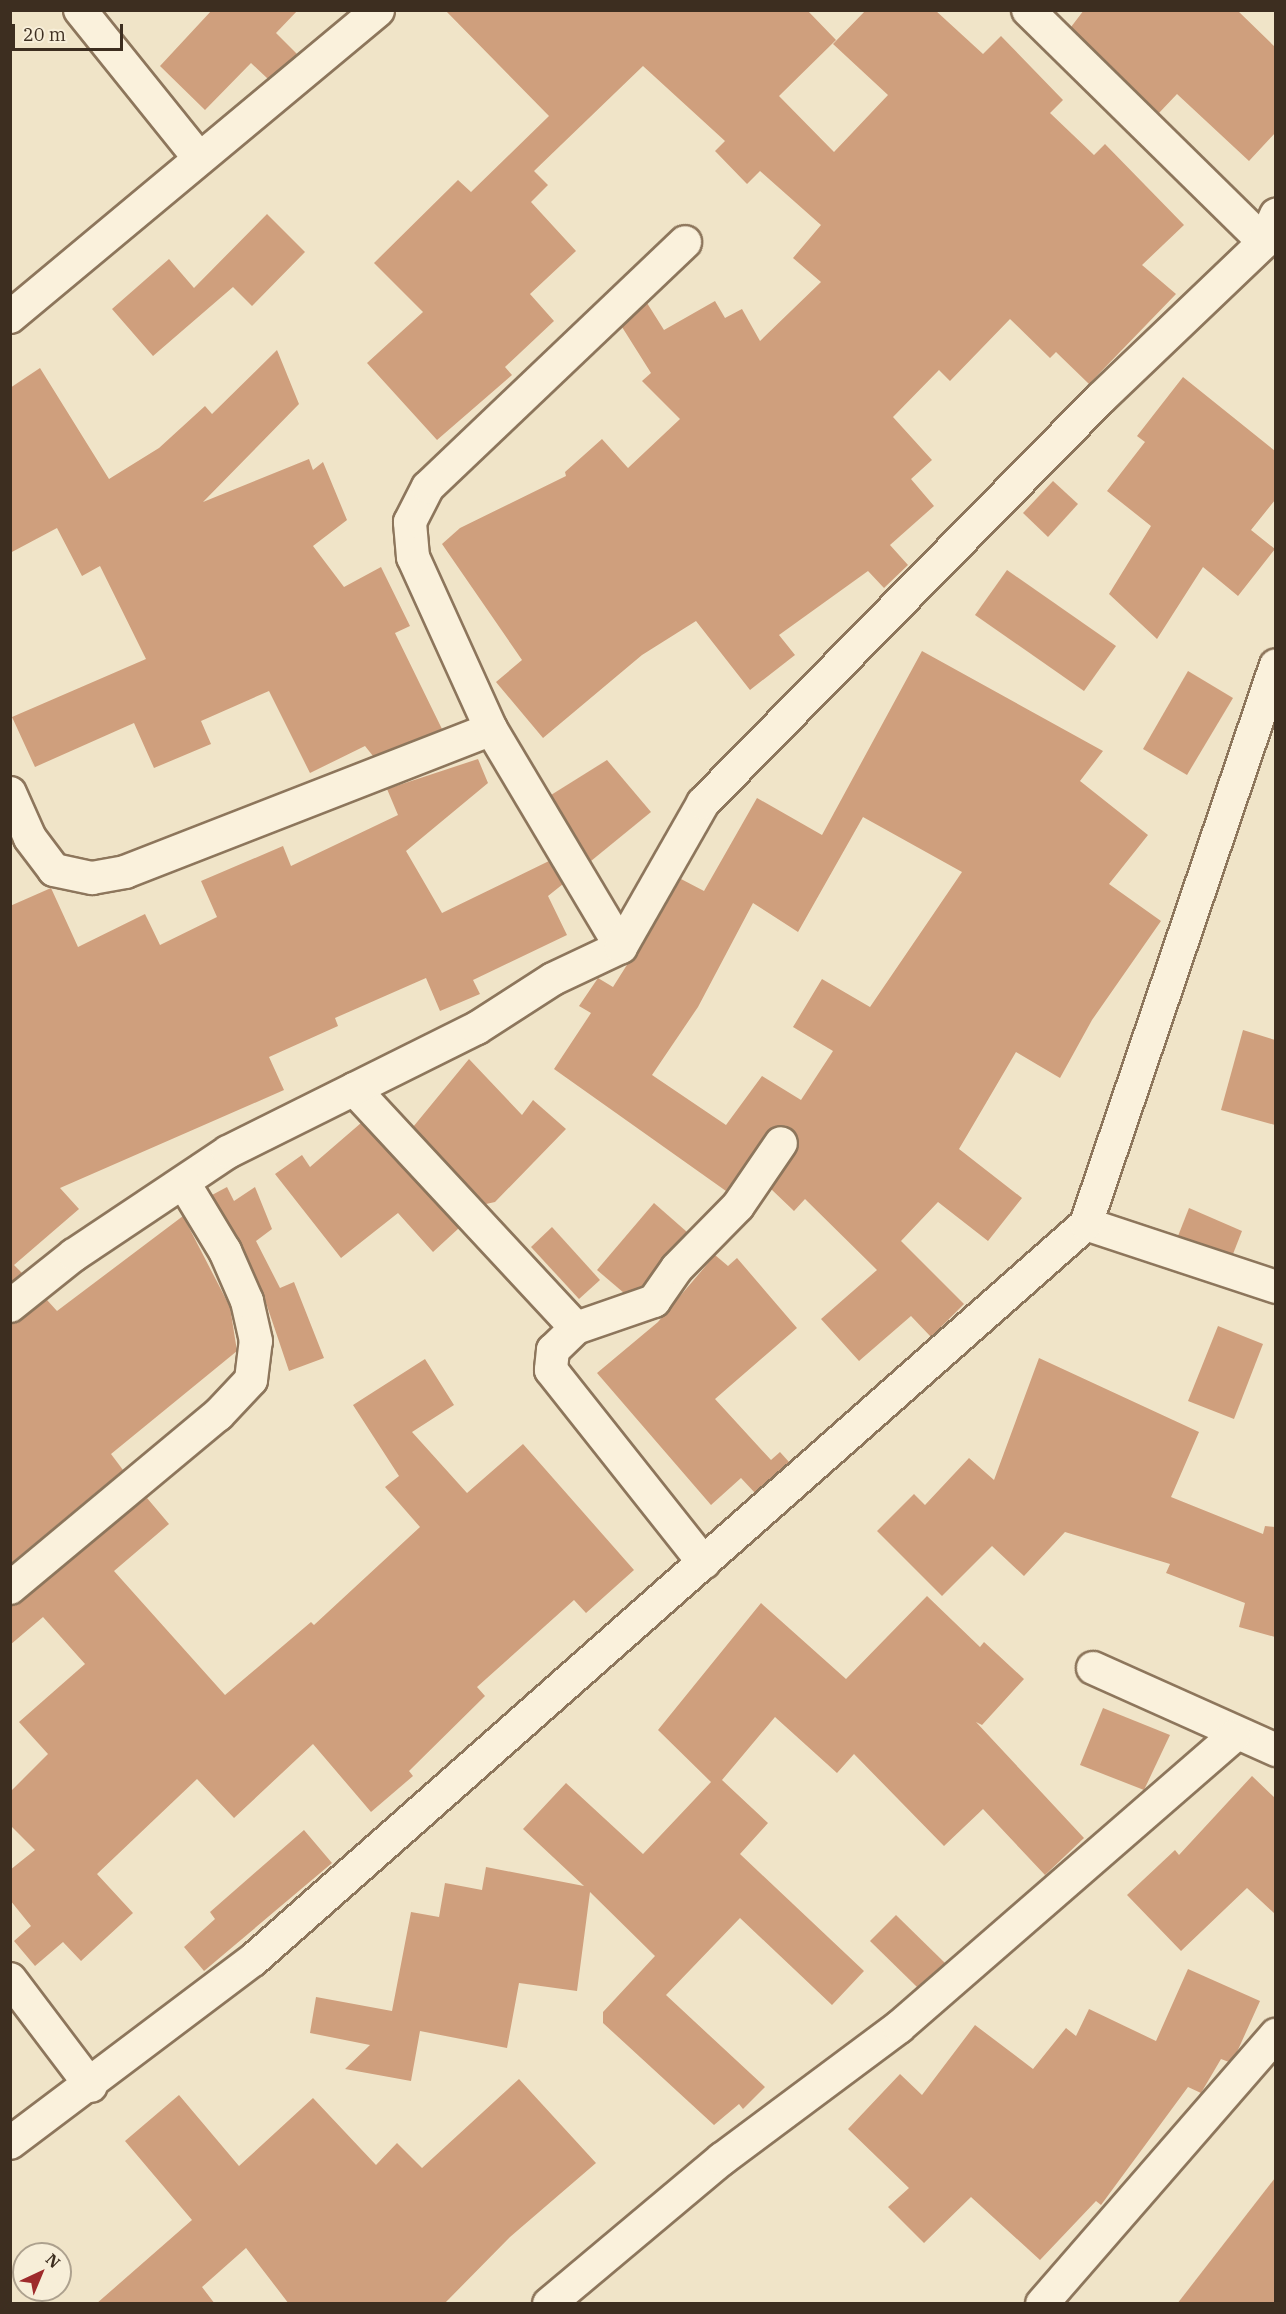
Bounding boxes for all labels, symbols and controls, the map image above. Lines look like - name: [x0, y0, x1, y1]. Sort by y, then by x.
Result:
- scale bar: [15, 12, 126, 50]
- text: 20 m: [23, 23, 66, 46]
- north arrow: [12, 2242, 72, 2302]
- text: N: [42, 2249, 65, 2272]

